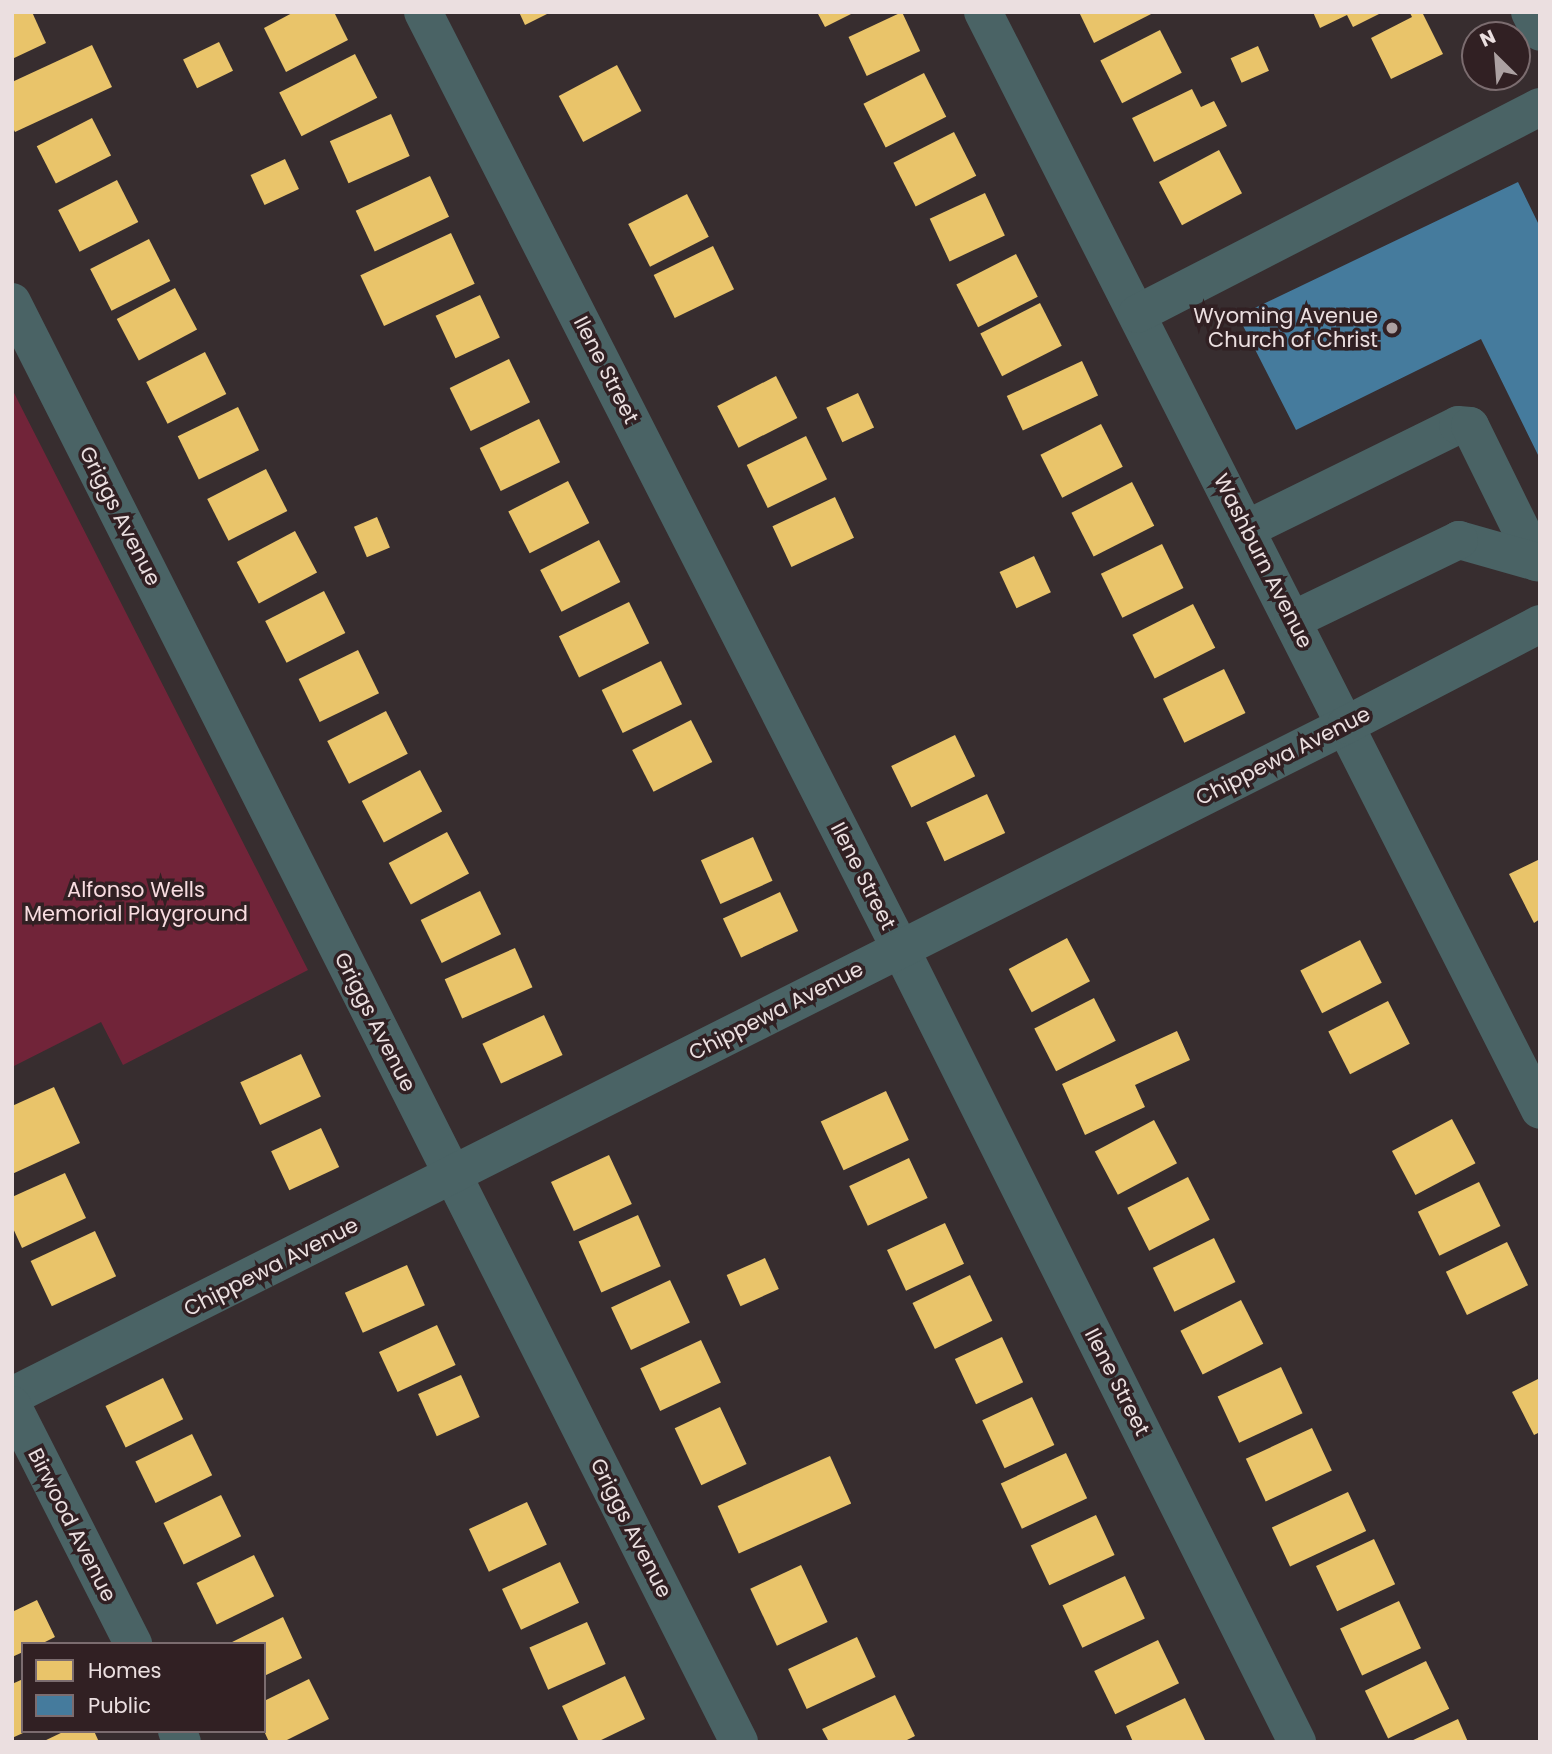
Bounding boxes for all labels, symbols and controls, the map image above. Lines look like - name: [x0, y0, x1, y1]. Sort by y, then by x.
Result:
- north arrow: [1461, 21, 1531, 91]
- text: N: [1476, 23, 1500, 54]
- place label: Wyoming Avenue Church of Christ: [1193, 303, 1378, 353]
- street label: Ilene Street: [568, 312, 644, 428]
- marker: Wyoming Avenue Church of Christ: [1384, 320, 1400, 336]
- street label: Griggs Avenue: [74, 442, 166, 590]
- street label: Washburn Avenue: [1208, 470, 1318, 652]
- street label: Chippewa Avenue: [1192, 701, 1374, 811]
- street label: Ilene Street: [825, 818, 901, 934]
- park label: Alfonso Wells Memorial Playground: [24, 877, 248, 927]
- street label: Griggs Avenue: [329, 948, 421, 1096]
- street label: Chippewa Avenue: [685, 956, 867, 1066]
- street label: Chippewa Avenue: [180, 1212, 362, 1322]
- street label: Ilene Street: [1079, 1324, 1155, 1440]
- street label: Birwood Avenue: [22, 1444, 122, 1606]
- street label: Griggs Avenue: [585, 1454, 677, 1602]
- legend: [21, 1642, 266, 1733]
- text: Homes: [88, 1656, 162, 1685]
- text: Public: [88, 1691, 151, 1720]

